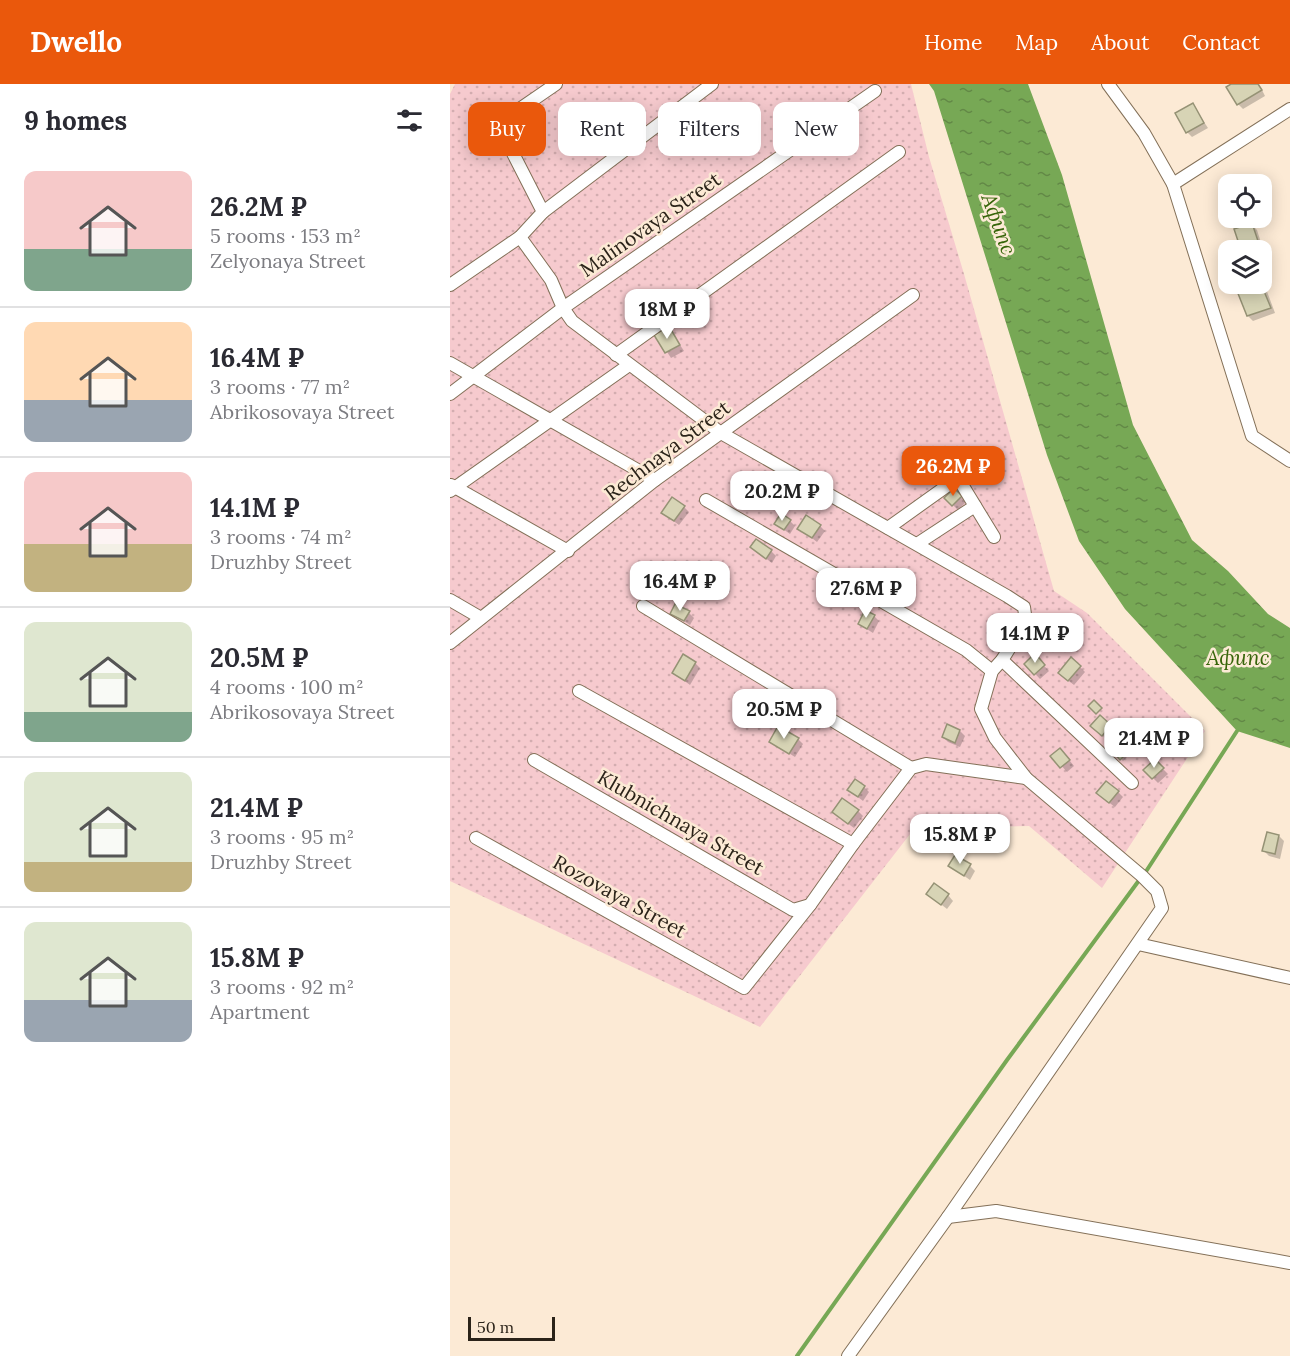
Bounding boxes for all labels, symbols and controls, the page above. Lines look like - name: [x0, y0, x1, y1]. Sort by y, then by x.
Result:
- text: Dwello: [30, 24, 122, 60]
- text: Home: [924, 29, 982, 56]
- text: Map: [1015, 29, 1058, 56]
- text: About: [1091, 29, 1149, 56]
- text: Contact: [1182, 29, 1260, 56]
- chip: Buy: [468, 102, 546, 156]
- chip: Rent: [558, 102, 646, 156]
- chip: Filters: [658, 102, 761, 156]
- chip: New: [773, 102, 859, 156]
- text: 9 homes: [24, 104, 127, 137]
- icon: filters: [393, 104, 426, 137]
- street label: Malinovaya Street: [575, 166, 726, 282]
- map controls: [1218, 174, 1272, 294]
- button: locate: [1218, 174, 1272, 228]
- water label: Афипс: [975, 189, 1023, 259]
- text: 26.2M ₽: [210, 190, 307, 223]
- icon: home: [72, 195, 144, 267]
- text: 5 rooms · 153 m²: [210, 223, 361, 248]
- button: layers: [1218, 240, 1272, 294]
- text: Zelyonaya Street: [210, 248, 366, 273]
- pin: 18M ₽: [625, 289, 709, 340]
- text: 18M ₽: [639, 296, 695, 321]
- text: 16.4M ₽: [210, 341, 304, 374]
- icon: home: [72, 346, 144, 418]
- text: 3 rooms · 77 m²: [210, 374, 350, 399]
- street label: Rechnaya Street: [599, 394, 735, 505]
- text: Abrikosovaya Street: [210, 399, 394, 424]
- pin: 26.2M ₽: [898, 446, 1008, 497]
- text: 26.2M ₽: [916, 453, 990, 478]
- pin: 20.2M ₽: [727, 471, 837, 522]
- text: 20.2M ₽: [744, 478, 820, 503]
- text: 14.1M ₽: [210, 491, 300, 524]
- icon: home: [72, 496, 144, 568]
- text: 3 rooms · 74 m²: [210, 524, 352, 549]
- text: Druzhby Street: [210, 549, 352, 574]
- pin: 16.4M ₽: [625, 561, 735, 612]
- text: 16.4M ₽: [644, 568, 716, 593]
- pin: 27.6M ₽: [811, 568, 921, 619]
- text: 27.6M ₽: [830, 575, 902, 600]
- pin: 14.1M ₽: [980, 613, 1090, 664]
- text: 14.1M ₽: [1001, 620, 1069, 645]
- text: 20.5M ₽: [210, 641, 308, 674]
- water label: Афипс: [1205, 644, 1270, 671]
- icon: home: [72, 646, 144, 718]
- text: 4 rooms · 100 m²: [210, 674, 364, 699]
- pin: 20.5M ₽: [729, 689, 839, 740]
- text: 20.5M ₽: [746, 696, 822, 721]
- text: Abrikosovaya Street: [210, 699, 394, 724]
- pin: 21.4M ₽: [1099, 718, 1209, 769]
- text: 21.4M ₽: [1118, 725, 1190, 750]
- street label: Klubnichnaya Street: [593, 764, 769, 880]
- text: 21.4M ₽: [210, 791, 303, 824]
- icon: home: [72, 796, 144, 868]
- pin: 15.8M ₽: [905, 814, 1015, 865]
- text: 15.8M ₽: [924, 821, 996, 846]
- text: 3 rooms · 95 m²: [210, 824, 354, 849]
- text: Druzhby Street: [210, 849, 352, 874]
- street label: Rozovaya Street: [549, 849, 691, 943]
- text: 15.8M ₽: [210, 941, 304, 974]
- icon: home: [72, 946, 144, 1018]
- text: 3 rooms · 92 m²: [210, 974, 354, 999]
- text: Apartment: [210, 999, 310, 1024]
- scale bar: [468, 1314, 555, 1342]
- text: 50 m: [477, 1317, 514, 1337]

